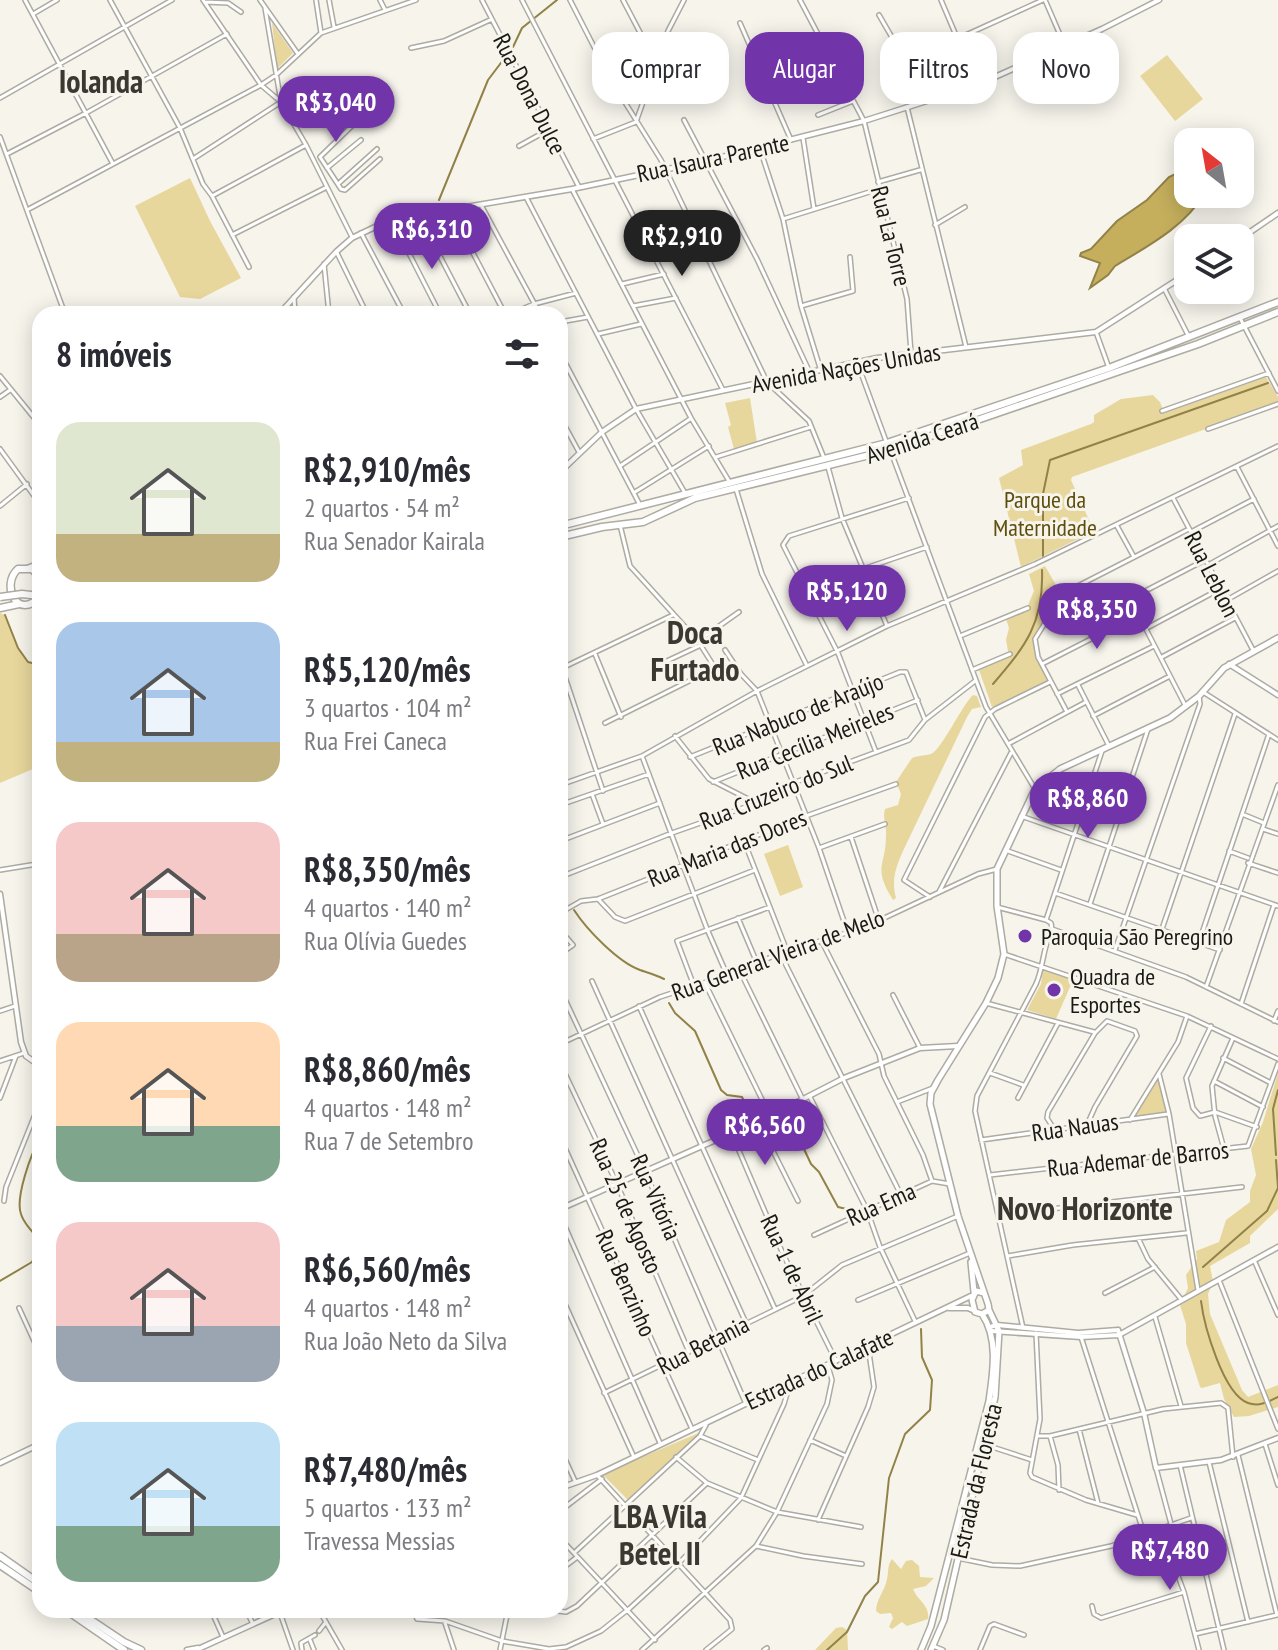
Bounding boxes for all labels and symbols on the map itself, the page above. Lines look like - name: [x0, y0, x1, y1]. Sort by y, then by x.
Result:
- street label: Rua Dona Dulce: [486, 28, 574, 160]
- district label: Iolanda: [59, 60, 143, 102]
- pin: R$3,040: [262, 76, 410, 144]
- street label: Rua Isaura Parente: [634, 127, 792, 189]
- north arrow: [1174, 128, 1254, 208]
- street label: Rua La Torre: [864, 183, 918, 289]
- pin: R$6,310: [358, 203, 506, 271]
- pin: R$2,910: [608, 210, 756, 278]
- street label: Avenida Nações Unidas: [749, 336, 943, 400]
- street label: Avenida Ceará: [862, 405, 982, 471]
- park label: Parque da Maternidade: [993, 484, 1097, 543]
- street label: Rua Leblon: [1177, 526, 1247, 622]
- pin: R$5,120: [773, 565, 921, 633]
- pin: R$8,350: [1023, 583, 1171, 651]
- district label: Doca Furtado: [651, 611, 739, 690]
- street label: Rua Nabuco de Araújo: [708, 666, 888, 762]
- street label: Rua Cecília Meireles: [732, 695, 898, 787]
- street label: Rua Cruzeiro do Sul: [695, 747, 857, 837]
- pin: R$8,860: [1014, 772, 1162, 840]
- street label: Rua Maria das Dores: [643, 802, 811, 894]
- street label: Rua General Vieira de Melo: [667, 902, 889, 1008]
- place label: Paroquia São Peregrino: [1041, 921, 1233, 952]
- marker: Paroquia São Peregrino: [1016, 927, 1034, 945]
- place label: Quadra de Esportes: [1070, 961, 1155, 1020]
- marker: Quadra de Esportes: [1045, 981, 1063, 999]
- pin: R$6,560: [691, 1099, 839, 1167]
- street label: Rua Nauas: [1030, 1106, 1120, 1148]
- street label: Rua 25 de Agosto: [582, 1134, 670, 1278]
- street label: Rua Ademar de Barros: [1046, 1134, 1230, 1184]
- street label: Rua Vitória: [623, 1149, 689, 1245]
- street label: Rua Ema: [842, 1175, 920, 1233]
- district label: Novo Horizonte: [997, 1187, 1173, 1229]
- street label: Rua 1 de Abril: [753, 1210, 831, 1329]
- street label: Rua Benzinho: [589, 1225, 663, 1341]
- street label: Rua Betania: [652, 1309, 754, 1381]
- street label: Estrada do Calafate: [740, 1321, 898, 1417]
- street label: Estrada da Floresta: [943, 1401, 1009, 1561]
- district label: LBA Vila Betel II: [613, 1495, 707, 1574]
- pin: R$7,480: [1096, 1524, 1244, 1592]

